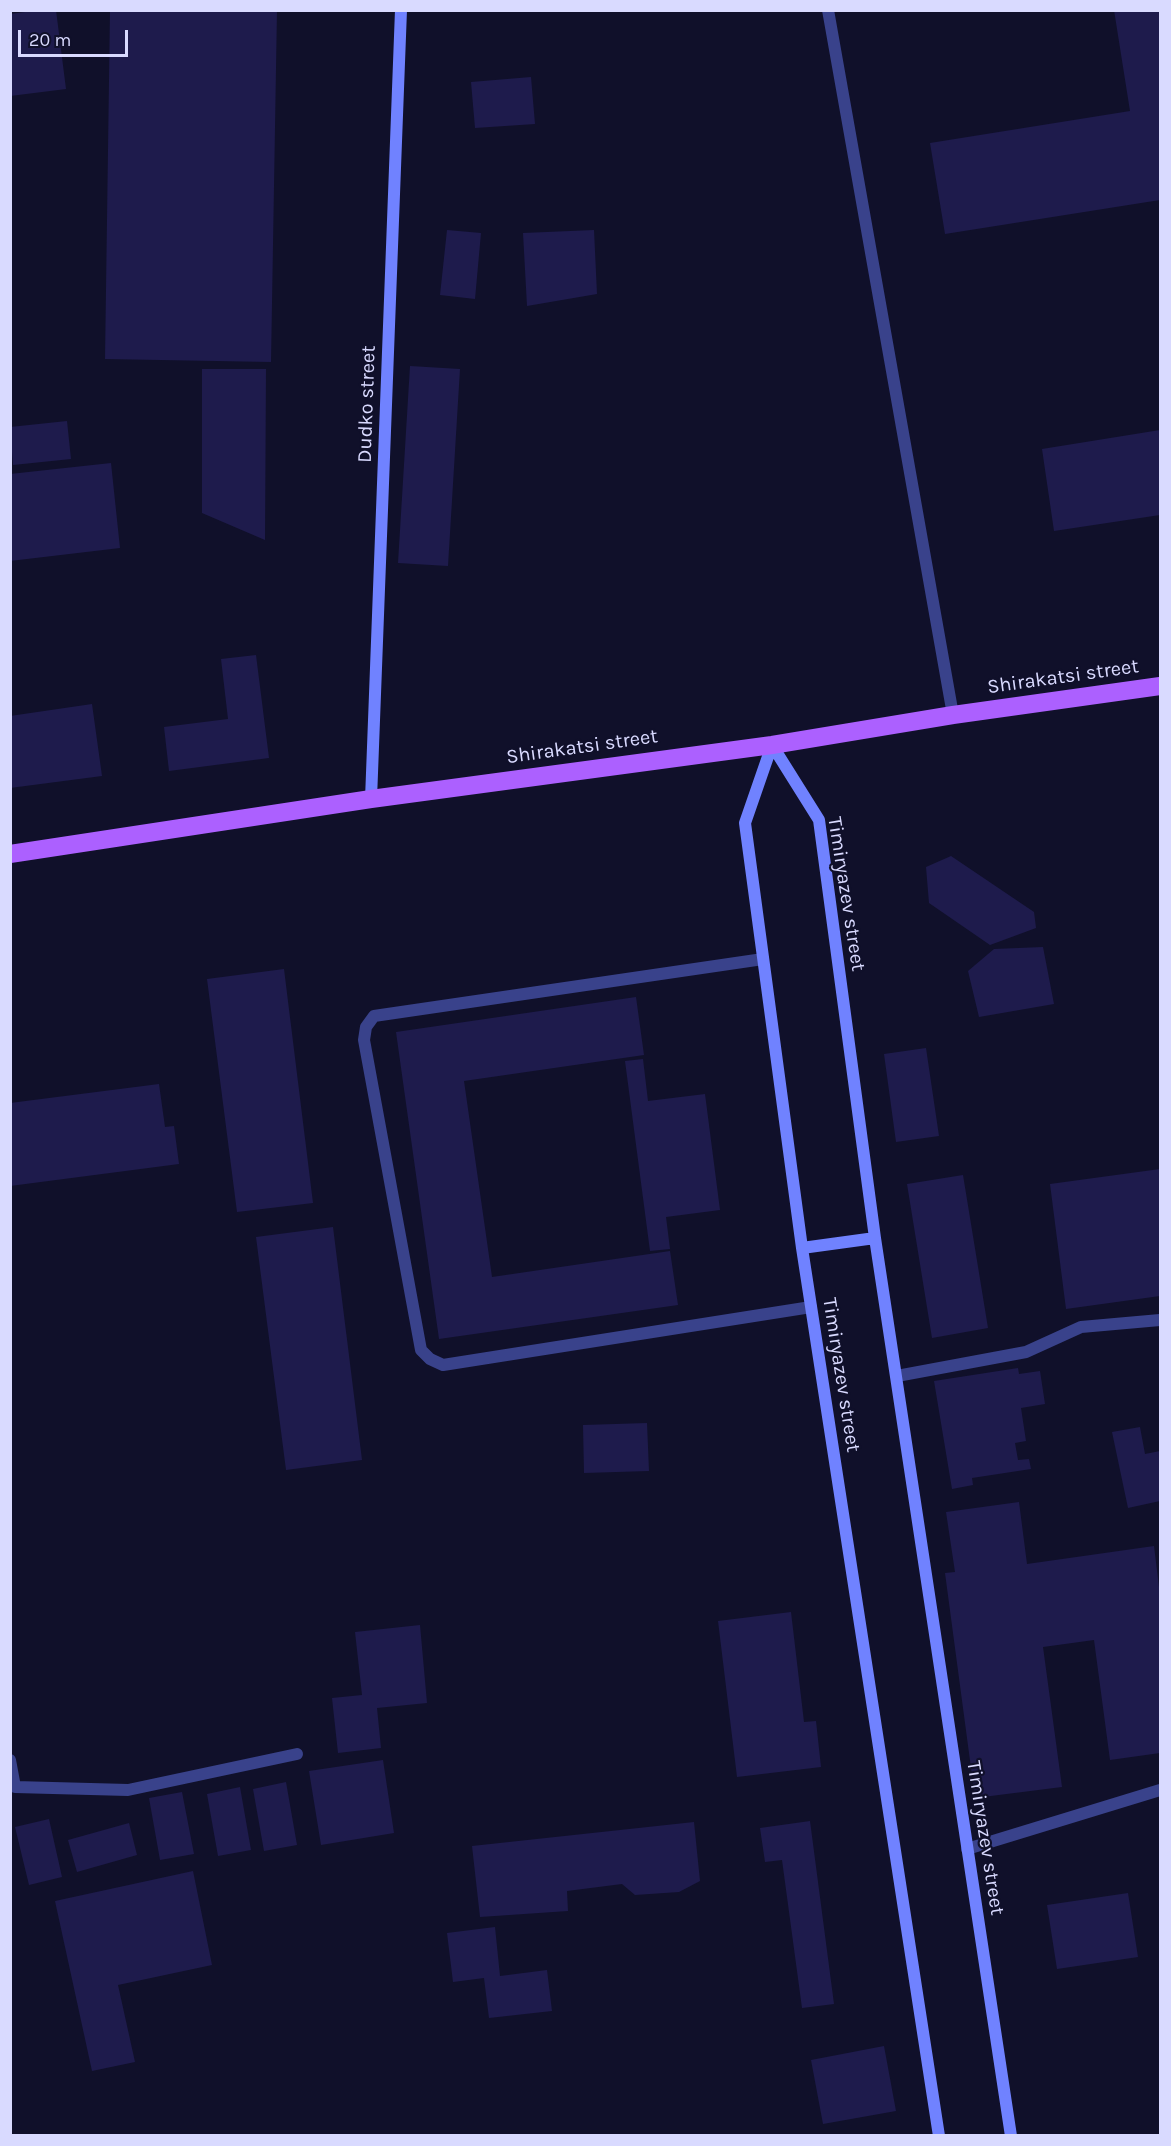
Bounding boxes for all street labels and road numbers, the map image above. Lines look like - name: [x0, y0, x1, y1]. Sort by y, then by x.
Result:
- street label: Dudko street: [353, 345, 381, 463]
- street label: Shirakatsi street: [986, 654, 1140, 700]
- street label: Shirakatsi street: [505, 724, 659, 770]
- street label: Timiryazev street: [822, 815, 870, 973]
- street label: Timiryazev street: [817, 1296, 865, 1454]
- street label: Timiryazev street: [961, 1759, 1009, 1917]

